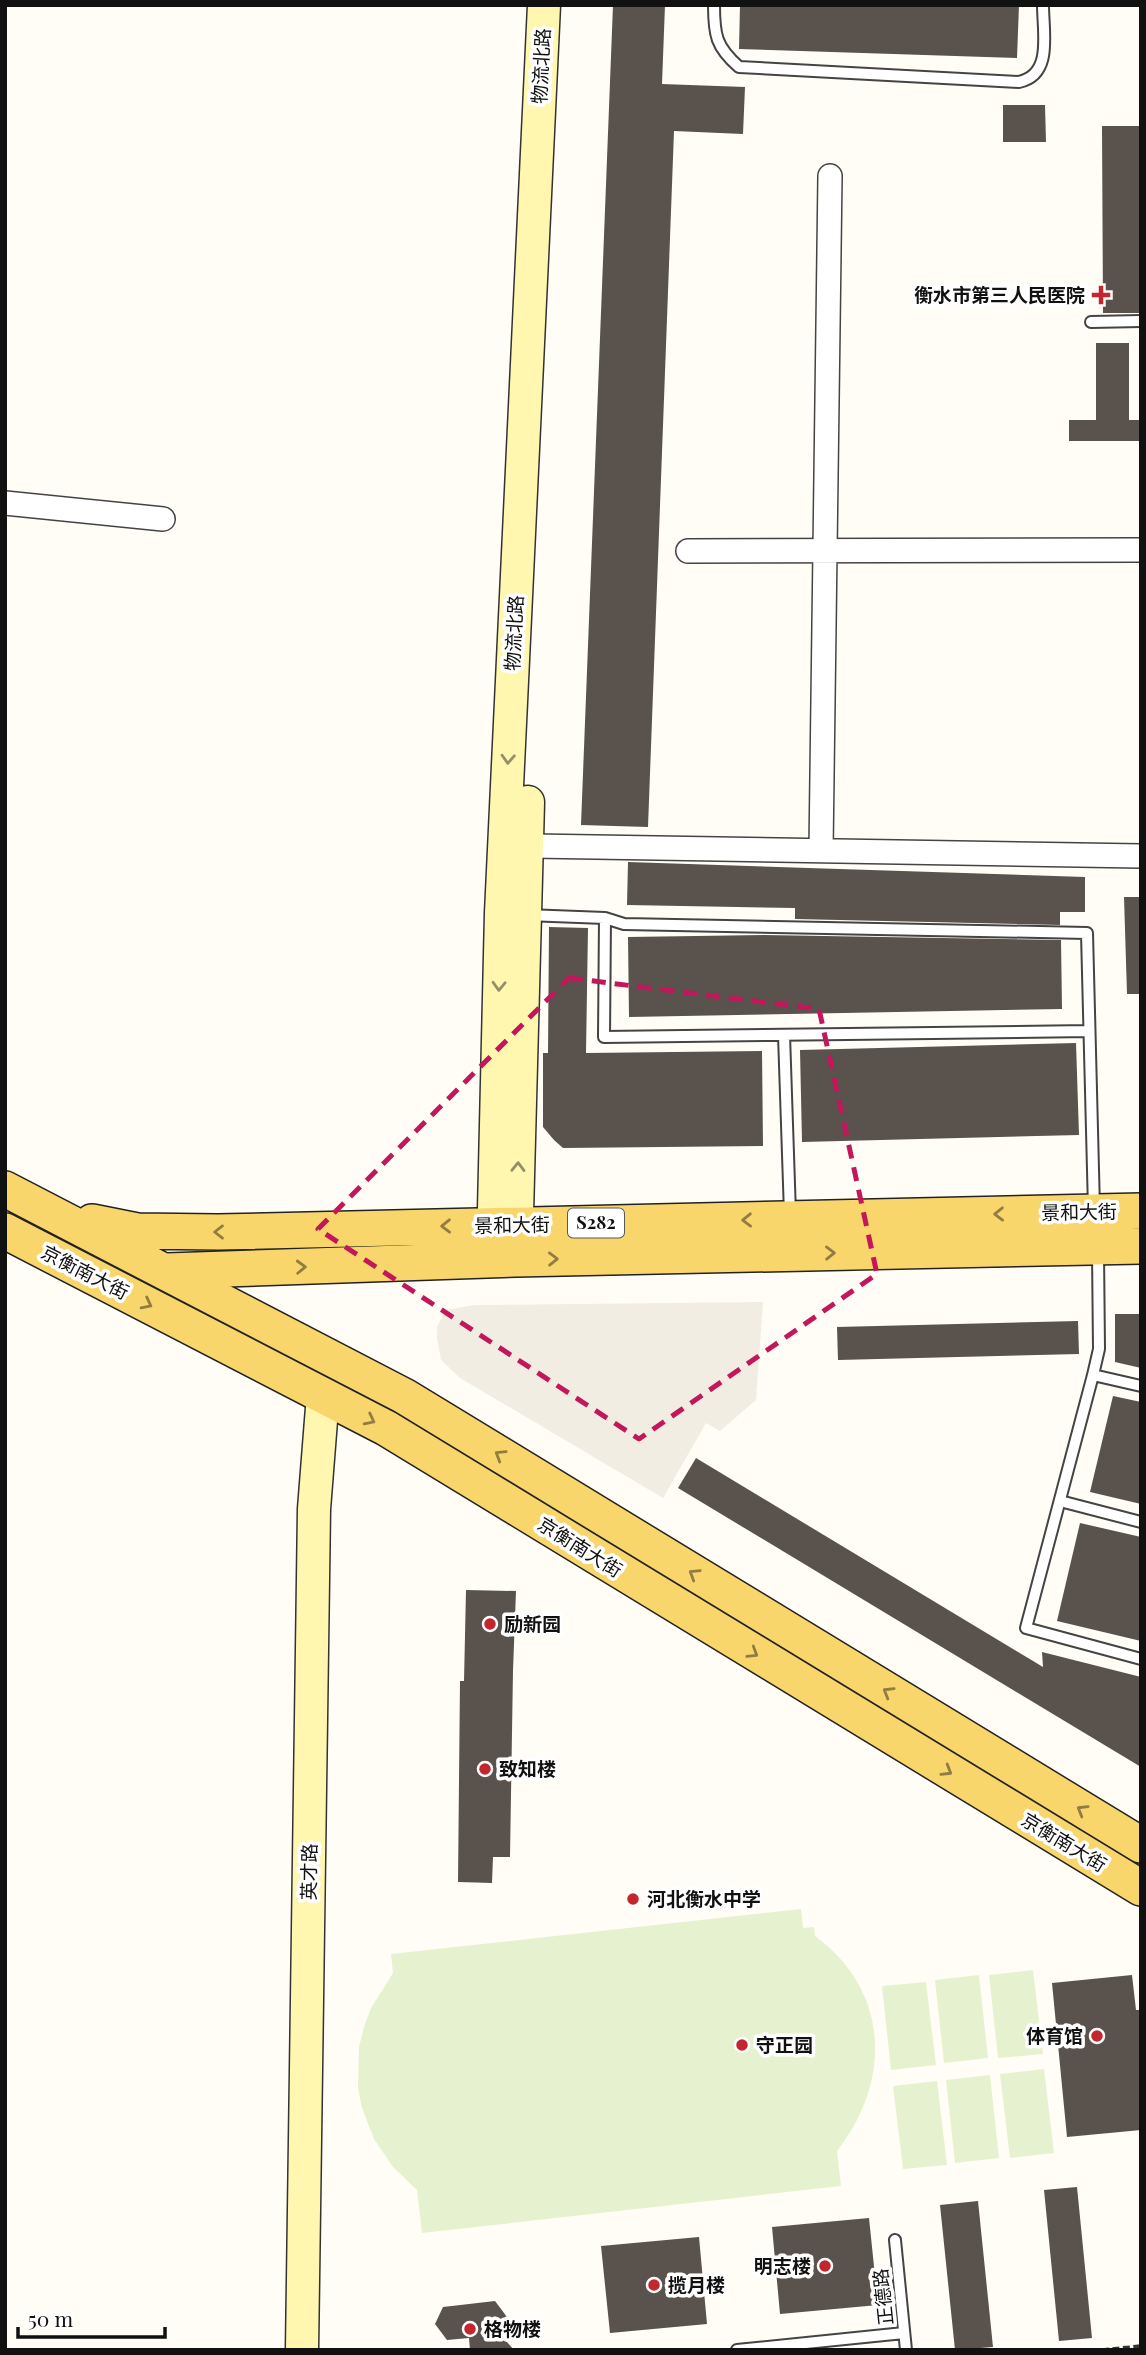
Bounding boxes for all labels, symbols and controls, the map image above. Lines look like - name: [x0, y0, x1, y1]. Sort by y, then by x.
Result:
- street label: 物流北路: [525, 27, 555, 105]
- place label: 衡水市第三人民医院: [914, 281, 1085, 307]
- marker: 衡水市第三人民医院: [1091, 285, 1111, 305]
- street label: 物流北路: [498, 594, 528, 672]
- one-way arrow: [501, 753, 516, 764]
- one-way arrow: [492, 981, 507, 992]
- one-way arrow: [510, 1161, 526, 1171]
- street label: 景和大街: [1041, 1197, 1117, 1225]
- one-way arrow: [993, 1206, 1004, 1222]
- road number: S282: [568, 1208, 624, 1238]
- street label: 景和大街: [474, 1210, 550, 1238]
- one-way arrow: [741, 1212, 752, 1227]
- one-way arrow: [440, 1219, 451, 1234]
- one-way arrow: [213, 1224, 224, 1240]
- street label: 京衡南大街: [37, 1238, 134, 1304]
- one-way arrow: [825, 1245, 835, 1261]
- one-way arrow: [548, 1251, 559, 1267]
- one-way arrow: [296, 1260, 307, 1275]
- one-way arrow: [139, 1296, 152, 1309]
- one-way arrow: [363, 1411, 375, 1425]
- one-way arrow: [494, 1450, 507, 1463]
- street label: 京衡南大街: [533, 1510, 628, 1582]
- one-way arrow: [688, 1569, 701, 1582]
- place label: 励新园: [504, 1610, 561, 1636]
- marker: 励新园: [482, 1616, 498, 1632]
- one-way arrow: [745, 1645, 758, 1658]
- one-way arrow: [882, 1688, 895, 1701]
- place label: 致知楼: [499, 1755, 556, 1781]
- marker: 致知楼: [477, 1761, 493, 1777]
- one-way arrow: [940, 1763, 953, 1776]
- one-way arrow: [1077, 1805, 1090, 1818]
- street label: 京衡南大街: [1017, 1806, 1112, 1877]
- street label: 英才路: [295, 1843, 321, 1901]
- place label: 河北衡水中学: [647, 1885, 761, 1911]
- marker: 河北衡水中学: [625, 1891, 641, 1907]
- place label: 体育馆: [1026, 2022, 1083, 2048]
- marker: 体育馆: [1089, 2028, 1105, 2044]
- place label: 守正园: [756, 2031, 813, 2057]
- marker: 守正园: [734, 2037, 750, 2053]
- place label: 明志楼: [754, 2252, 811, 2278]
- marker: 明志楼: [817, 2258, 833, 2274]
- street label: 正德路: [866, 2267, 898, 2327]
- place label: 揽月楼: [668, 2271, 725, 2297]
- marker: 揽月楼: [646, 2277, 662, 2293]
- scale bar: [18, 2296, 164, 2340]
- text: 50 m: [28, 2304, 74, 2332]
- place label: 格物楼: [484, 2315, 541, 2341]
- marker: 格物楼: [462, 2321, 478, 2337]

